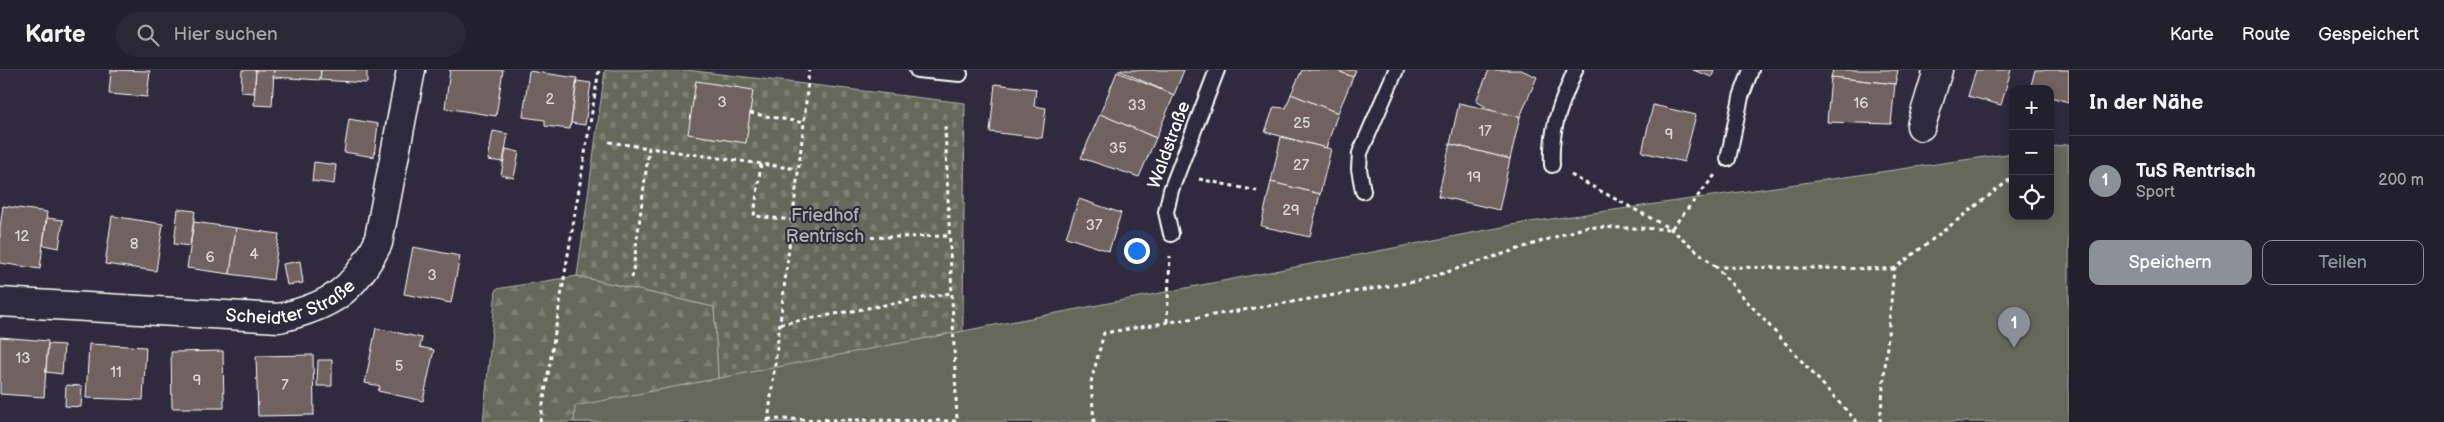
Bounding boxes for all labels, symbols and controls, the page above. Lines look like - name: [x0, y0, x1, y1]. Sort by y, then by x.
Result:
- search box: [116, 12, 466, 57]
- text: Karte: [25, 20, 86, 49]
- icon: search: [134, 21, 162, 49]
- text: Hier suchen: [174, 23, 278, 46]
- text: Karte: [2170, 24, 2214, 45]
- text: Route: [2242, 24, 2290, 45]
- text: Gespeichert: [2318, 24, 2419, 45]
- map controls: [2009, 85, 2054, 220]
- button: +: [2009, 85, 2054, 130]
- house number: 2: [546, 90, 555, 109]
- text: In der Nähe: [2089, 90, 2203, 115]
- house number: 3: [717, 93, 727, 112]
- house number: 16: [1854, 94, 1868, 113]
- house number: 33: [1128, 96, 1146, 115]
- street label: Waldstraße: [1144, 98, 1195, 191]
- house number: 25: [1293, 114, 1311, 133]
- house number: 17: [1478, 122, 1492, 141]
- house number: 9: [1665, 125, 1673, 144]
- button: −: [2009, 130, 2054, 175]
- house number: 35: [1109, 139, 1127, 158]
- house number: 27: [1293, 156, 1310, 175]
- text: TuS Rentrisch: [2136, 160, 2256, 183]
- house number: 19: [1467, 168, 1481, 187]
- text: 1: [2102, 171, 2108, 190]
- text: 200 m: [2378, 171, 2424, 190]
- button: locate: [2009, 175, 2054, 220]
- text: Sport: [2136, 183, 2175, 202]
- house number: 29: [1282, 201, 1300, 220]
- park label: Friedhof Rentrisch: [786, 205, 864, 247]
- house number: 37: [1086, 216, 1103, 235]
- house number: 12: [15, 227, 29, 246]
- house number: 8: [130, 235, 139, 254]
- your location: [1124, 238, 1150, 264]
- button: Speichern: [2089, 240, 2252, 285]
- button: Teilen: [2262, 240, 2424, 285]
- house number: 4: [249, 245, 259, 264]
- house number: 6: [205, 248, 215, 267]
- house number: 3: [427, 266, 437, 285]
- street label: Scheidter Straße: [225, 275, 360, 329]
- pin: 1: [1998, 307, 2030, 348]
- house number: 13: [15, 349, 31, 368]
- house number: 5: [395, 357, 403, 376]
- house number: 11: [110, 363, 122, 382]
- house number: 9: [193, 371, 201, 390]
- house number: 7: [281, 376, 289, 395]

